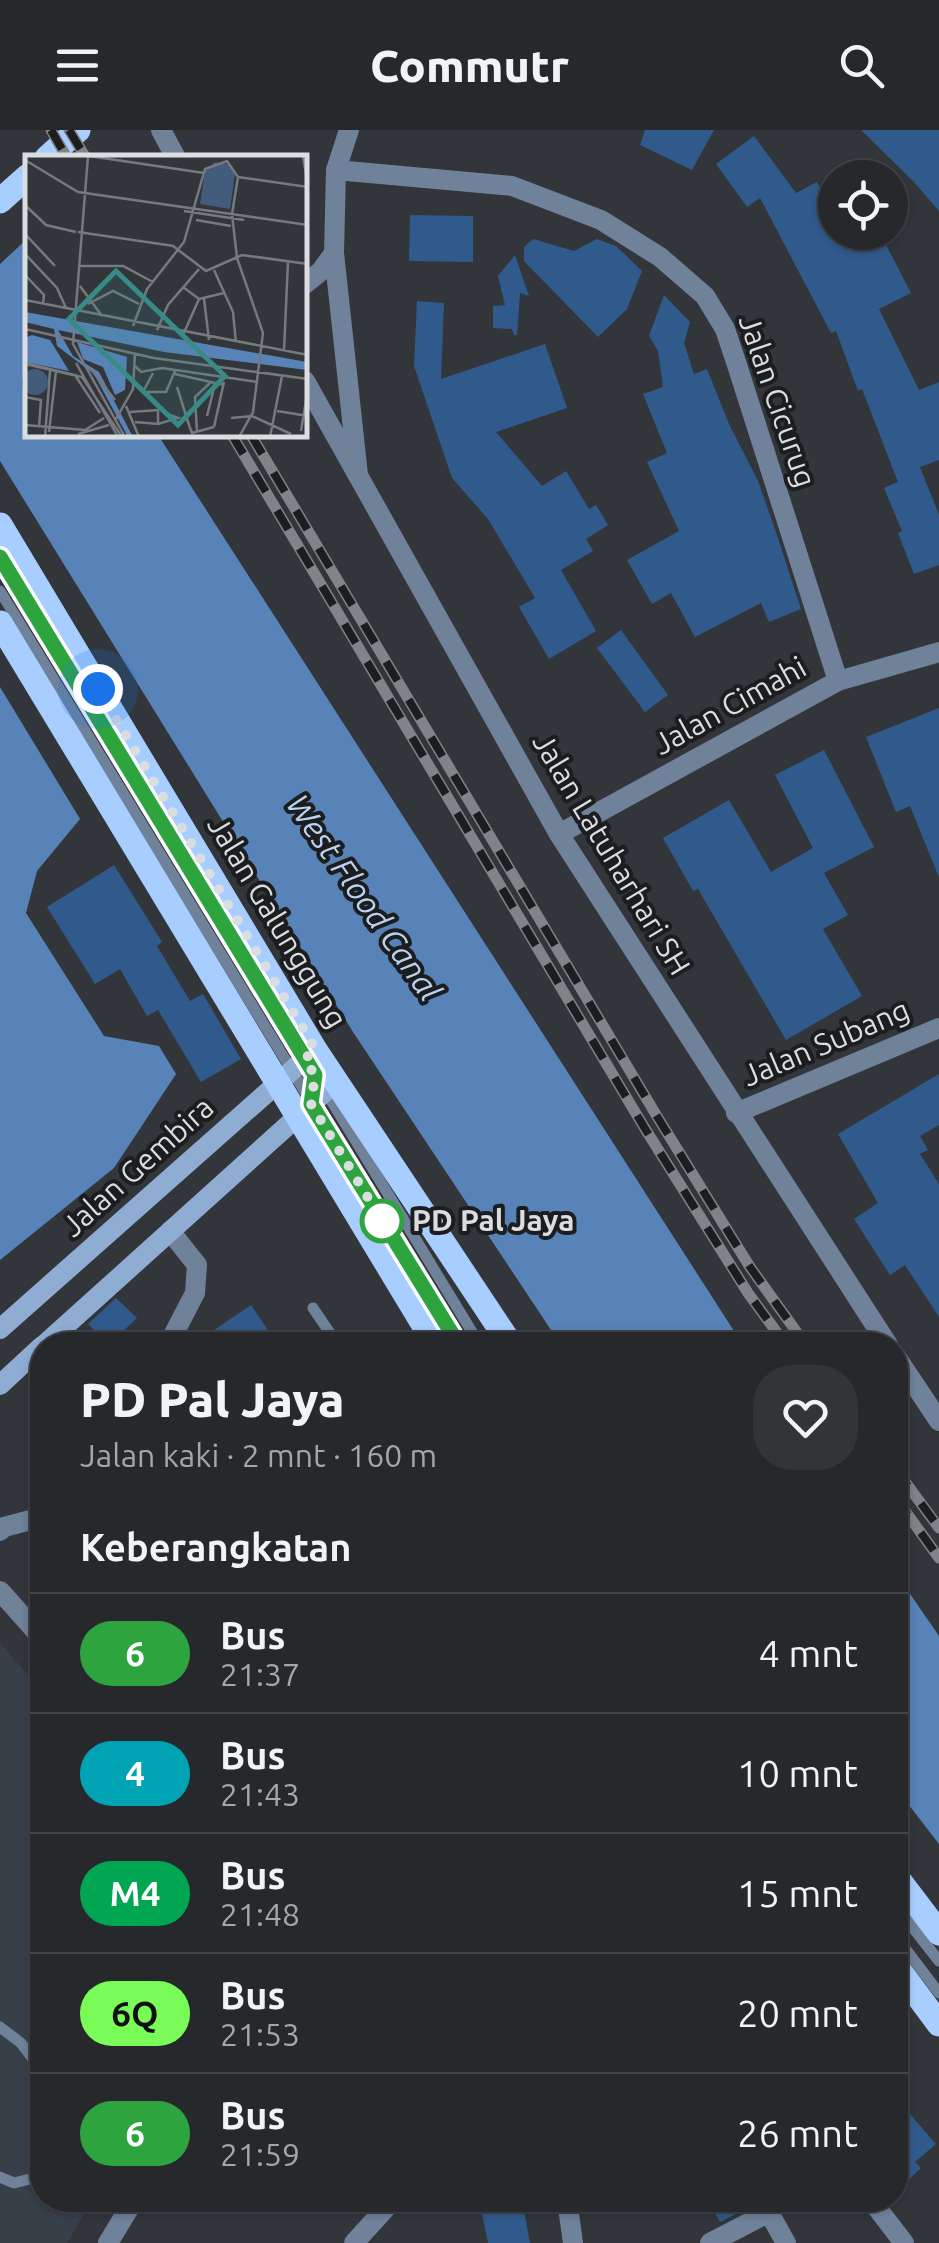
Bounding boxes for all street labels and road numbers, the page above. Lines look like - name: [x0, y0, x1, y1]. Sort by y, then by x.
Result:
- street label: Jalan Cicurug: [733, 310, 823, 491]
- street label: Jalan Cimahi: [647, 649, 812, 761]
- street label: Jalan Latuharhari SH: [526, 727, 697, 980]
- street label: Jalan Galunggung: [201, 809, 354, 1034]
- street label: Jalan Subang: [737, 992, 914, 1092]
- street label: Jalan Gembira: [55, 1090, 220, 1243]

